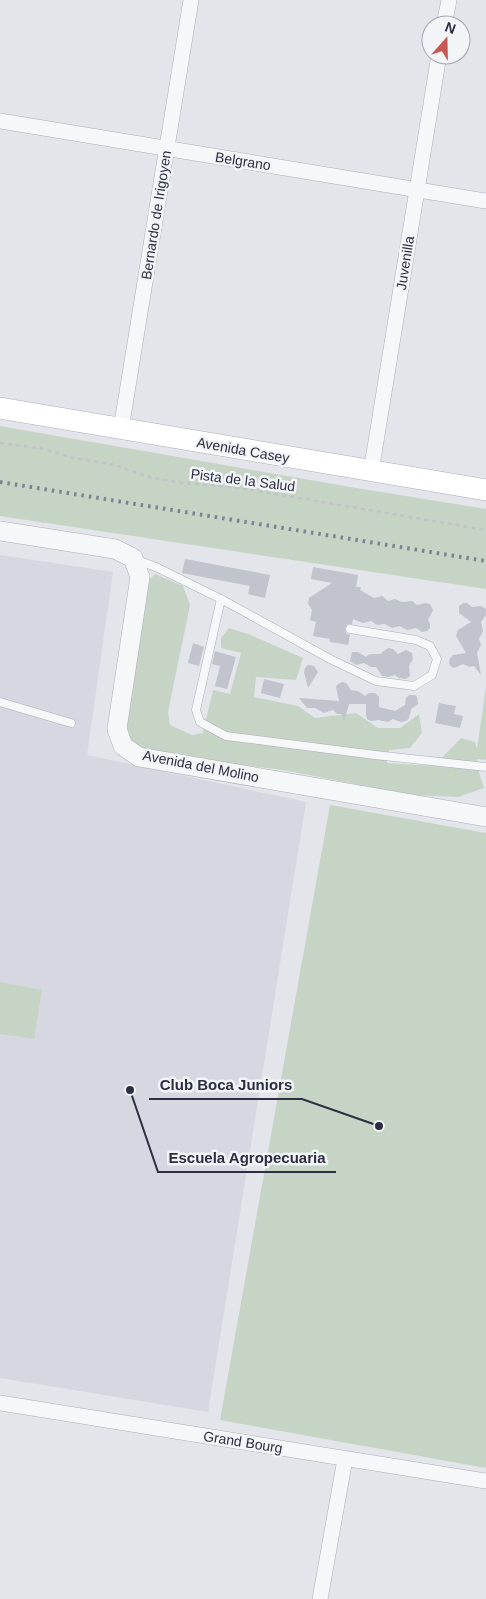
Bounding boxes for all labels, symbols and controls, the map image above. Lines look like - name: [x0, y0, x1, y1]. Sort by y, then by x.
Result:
- north arrow: [421, 15, 471, 65]
- text: N: [443, 19, 458, 37]
- street label: Bernardo de Irigoyen: [138, 149, 174, 281]
- street label: Belgrano: [214, 149, 272, 173]
- street label: Juvenilla: [393, 235, 417, 291]
- street label: Avenida Casey: [195, 434, 291, 466]
- street label: Pista de la Salud: [190, 466, 296, 494]
- street label: Avenida del Molino: [142, 747, 261, 785]
- callout: Club Boca Juniors: [149, 1069, 302, 1099]
- text: Club Boca Juniors: [160, 1076, 292, 1093]
- callout: Escuela Agropecuaria: [158, 1142, 336, 1172]
- text: Escuela Agropecuaria: [168, 1149, 326, 1166]
- street label: Grand Bourg: [202, 1428, 284, 1456]

